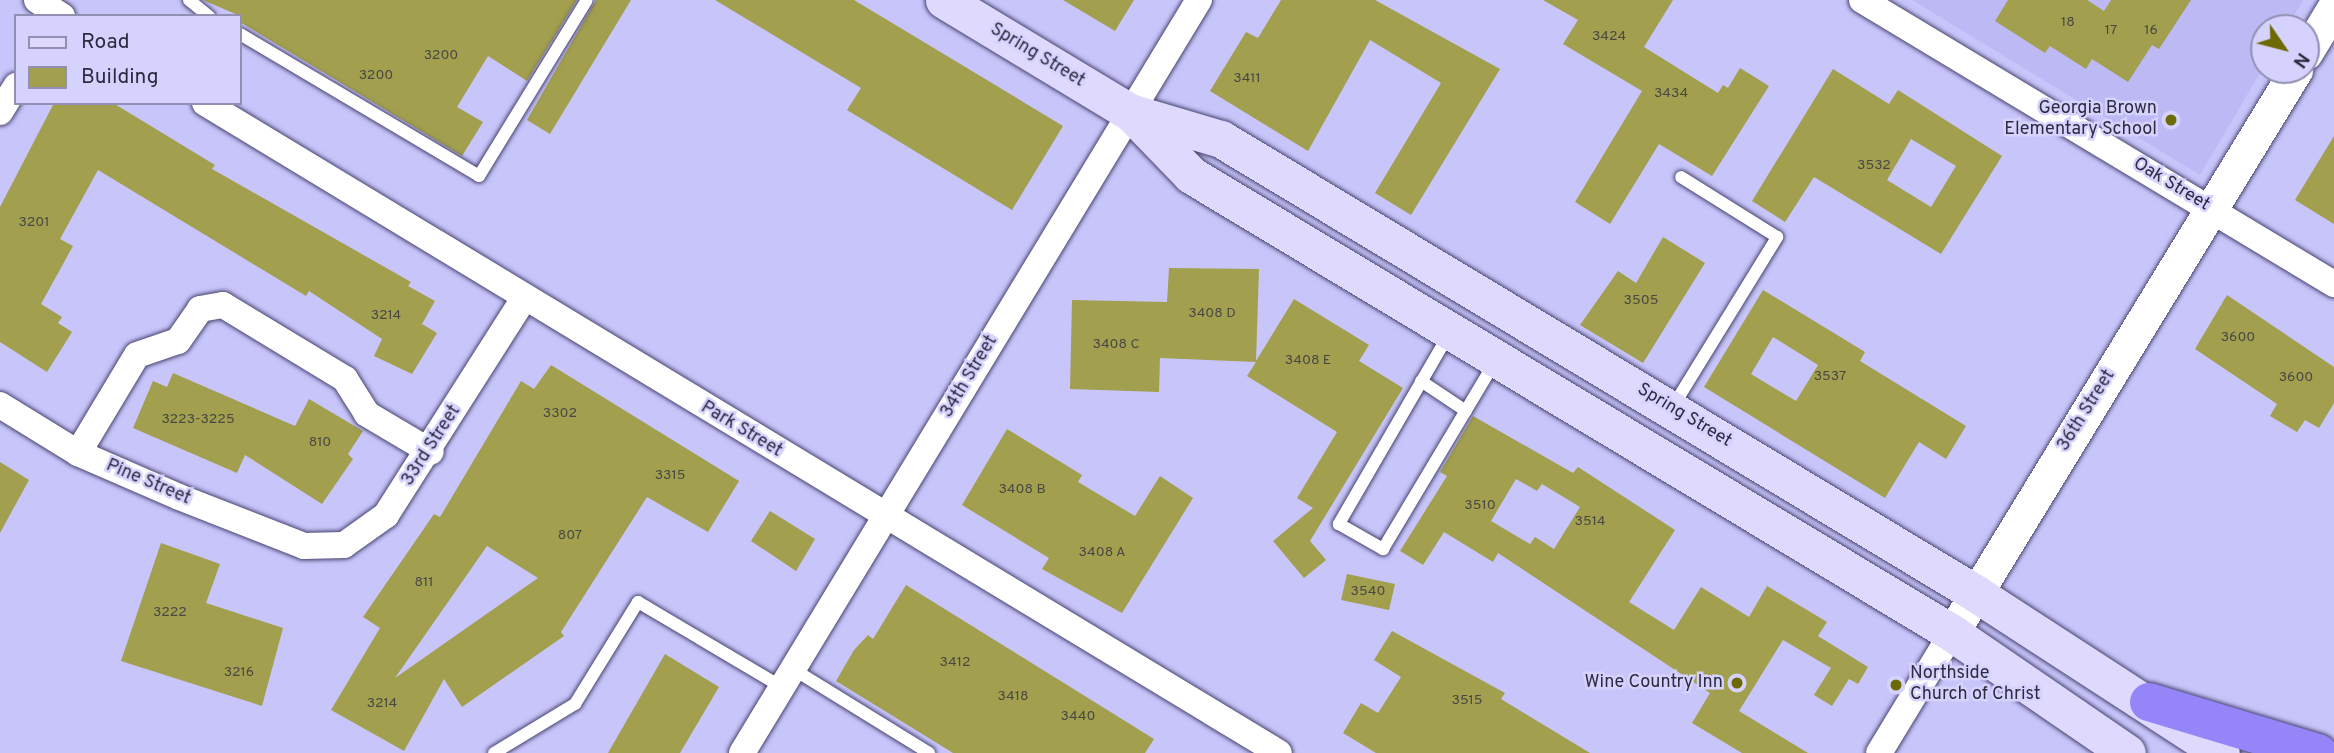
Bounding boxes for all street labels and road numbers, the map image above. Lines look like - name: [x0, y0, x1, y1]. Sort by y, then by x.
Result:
- street label: Spring Street: [986, 19, 1088, 93]
- street label: Oak Street: [2129, 154, 2213, 216]
- street label: 34th Street: [937, 332, 1003, 422]
- street label: 36th Street: [2053, 366, 2121, 456]
- street label: Spring Street: [1633, 379, 1735, 453]
- street label: Park Street: [696, 397, 786, 463]
- street label: 33rd Street: [398, 401, 466, 491]
- street label: Pine Street: [102, 456, 194, 510]

